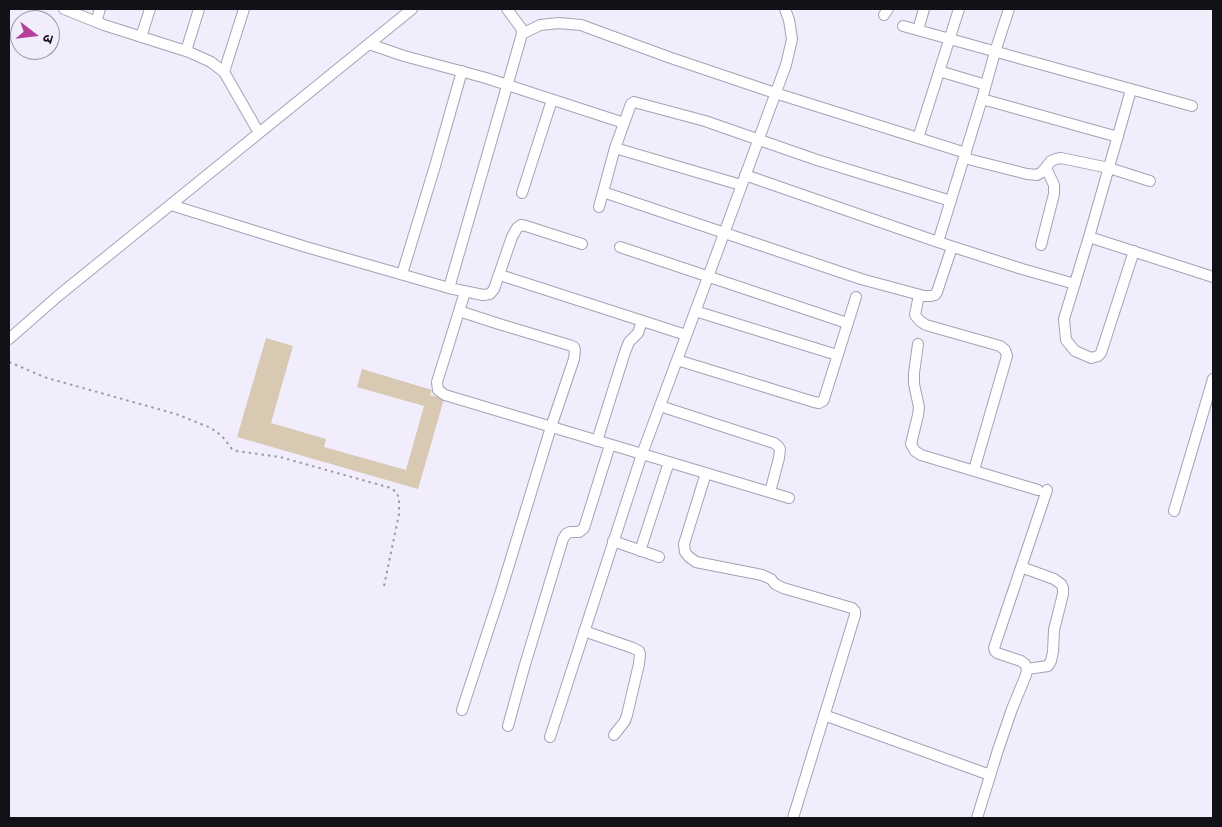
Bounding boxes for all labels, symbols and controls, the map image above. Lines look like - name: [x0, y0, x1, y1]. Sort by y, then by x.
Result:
- north arrow: [10, 10, 60, 60]
- text: उ: [40, 33, 57, 45]

